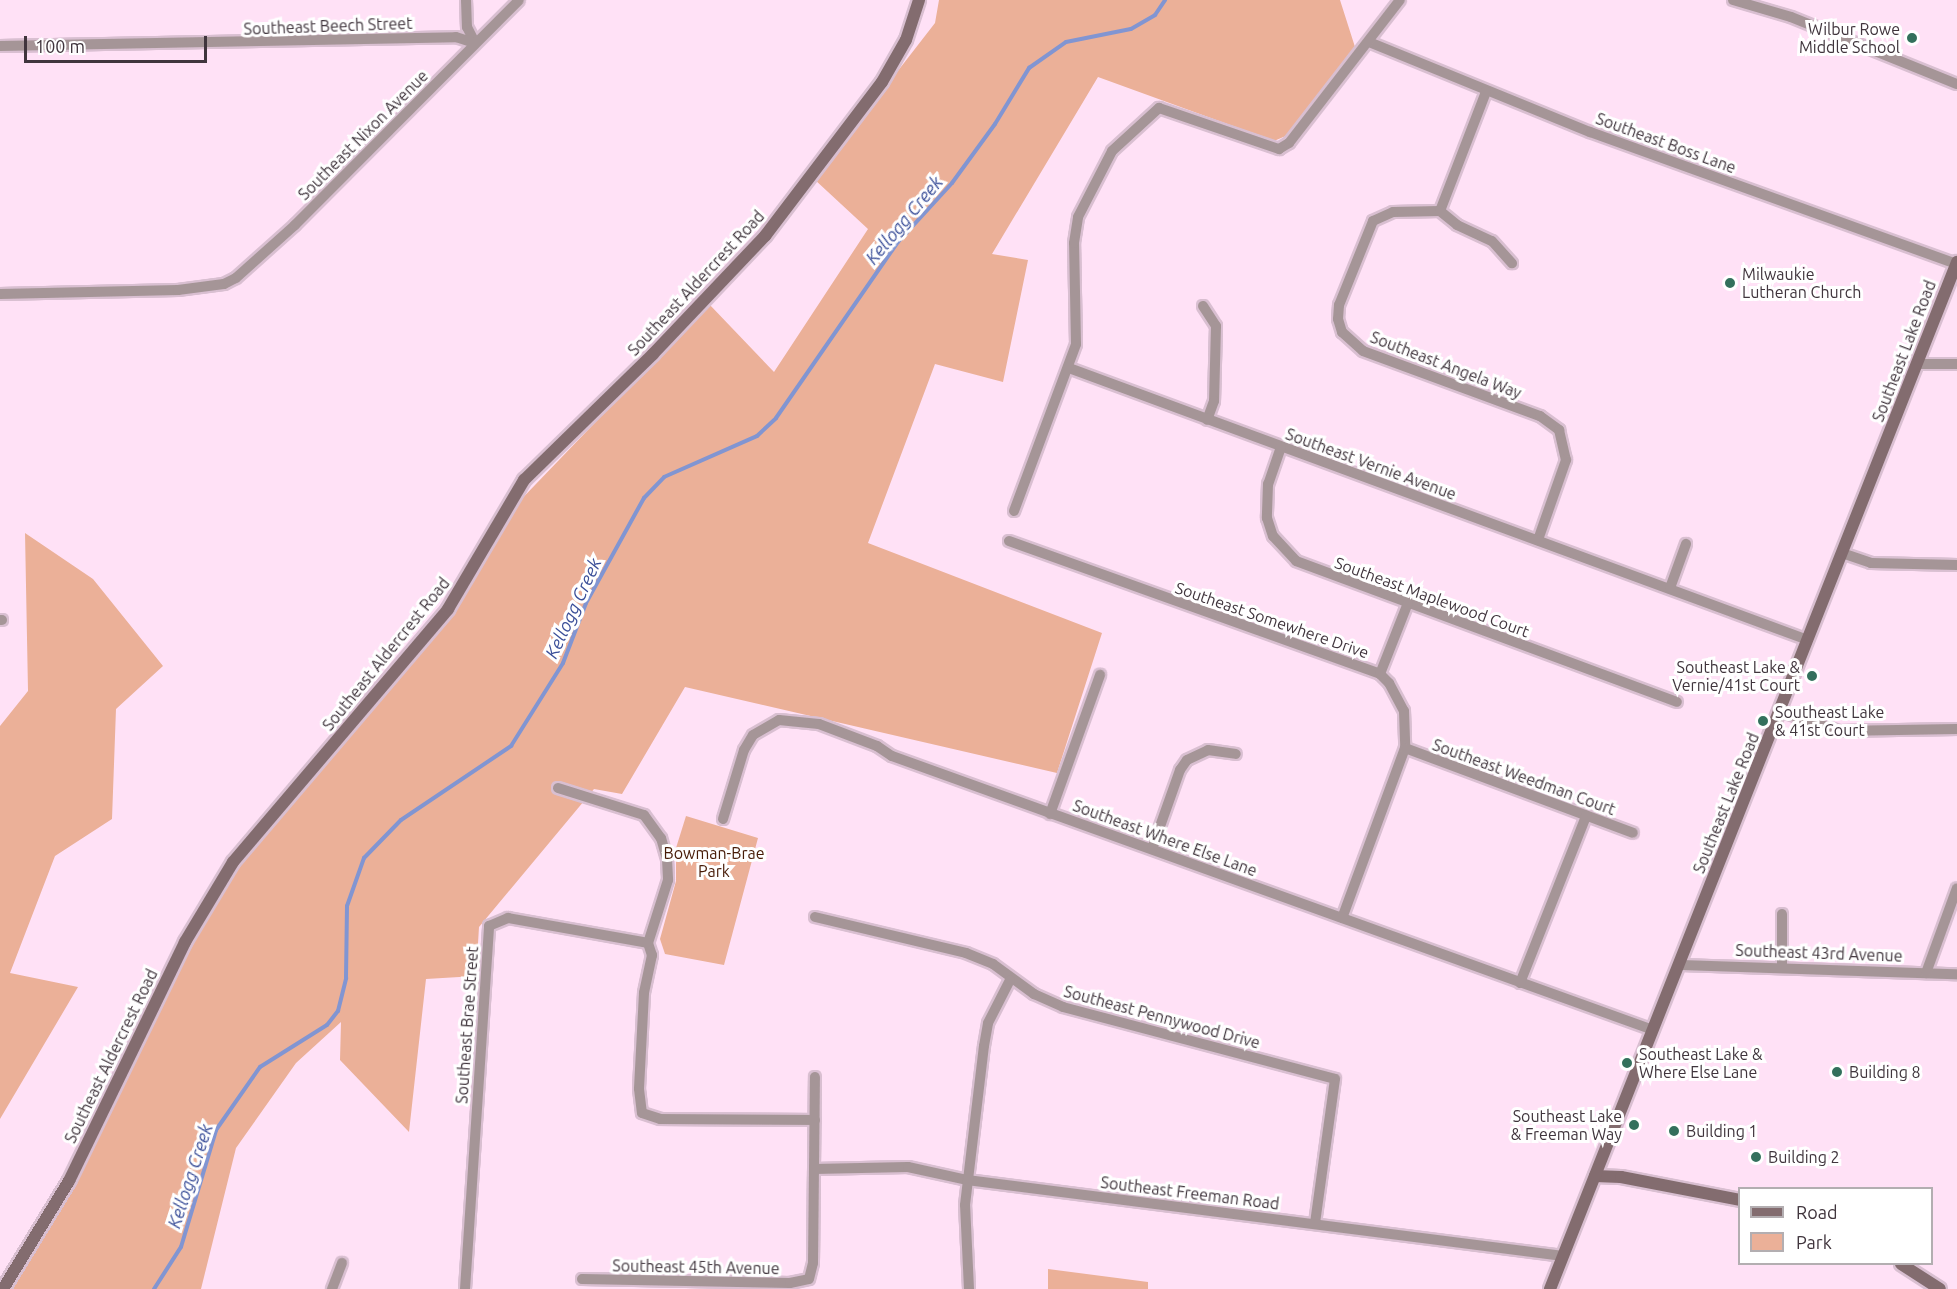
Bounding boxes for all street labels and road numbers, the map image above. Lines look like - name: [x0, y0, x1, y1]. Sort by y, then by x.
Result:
- street label: Southeast Beech Street: [243, 13, 413, 39]
- street label: Southeast Nixon Avenue: [294, 66, 432, 204]
- street label: Southeast Boss Lane: [1593, 109, 1739, 177]
- street label: Southeast Aldercrest Road: [624, 207, 768, 359]
- street label: Southeast Lake Road: [1868, 278, 1940, 424]
- street label: Southeast Angela Way: [1368, 327, 1524, 403]
- street label: Southeast Vernie Avenue: [1283, 424, 1459, 504]
- street label: Southeast Maplewood Court: [1332, 553, 1532, 641]
- street label: Southeast Aldercrest Road: [318, 574, 454, 734]
- street label: Southeast Somewhere Drive: [1173, 578, 1371, 662]
- street label: Southeast Lake Road: [1689, 730, 1763, 876]
- street label: Southeast Weedman Court: [1430, 735, 1618, 819]
- street label: Southeast Where Else Lane: [1070, 796, 1260, 880]
- street label: Southeast 43rd Avenue: [1735, 940, 1903, 966]
- street label: Southeast Brae Street: [452, 946, 482, 1104]
- street label: Southeast Aldercrest Road: [60, 966, 162, 1146]
- street label: Southeast Pennywood Drive: [1062, 982, 1262, 1052]
- street label: Southeast Freeman Road: [1100, 1173, 1280, 1213]
- street label: Southeast 45th Avenue: [612, 1256, 780, 1278]

